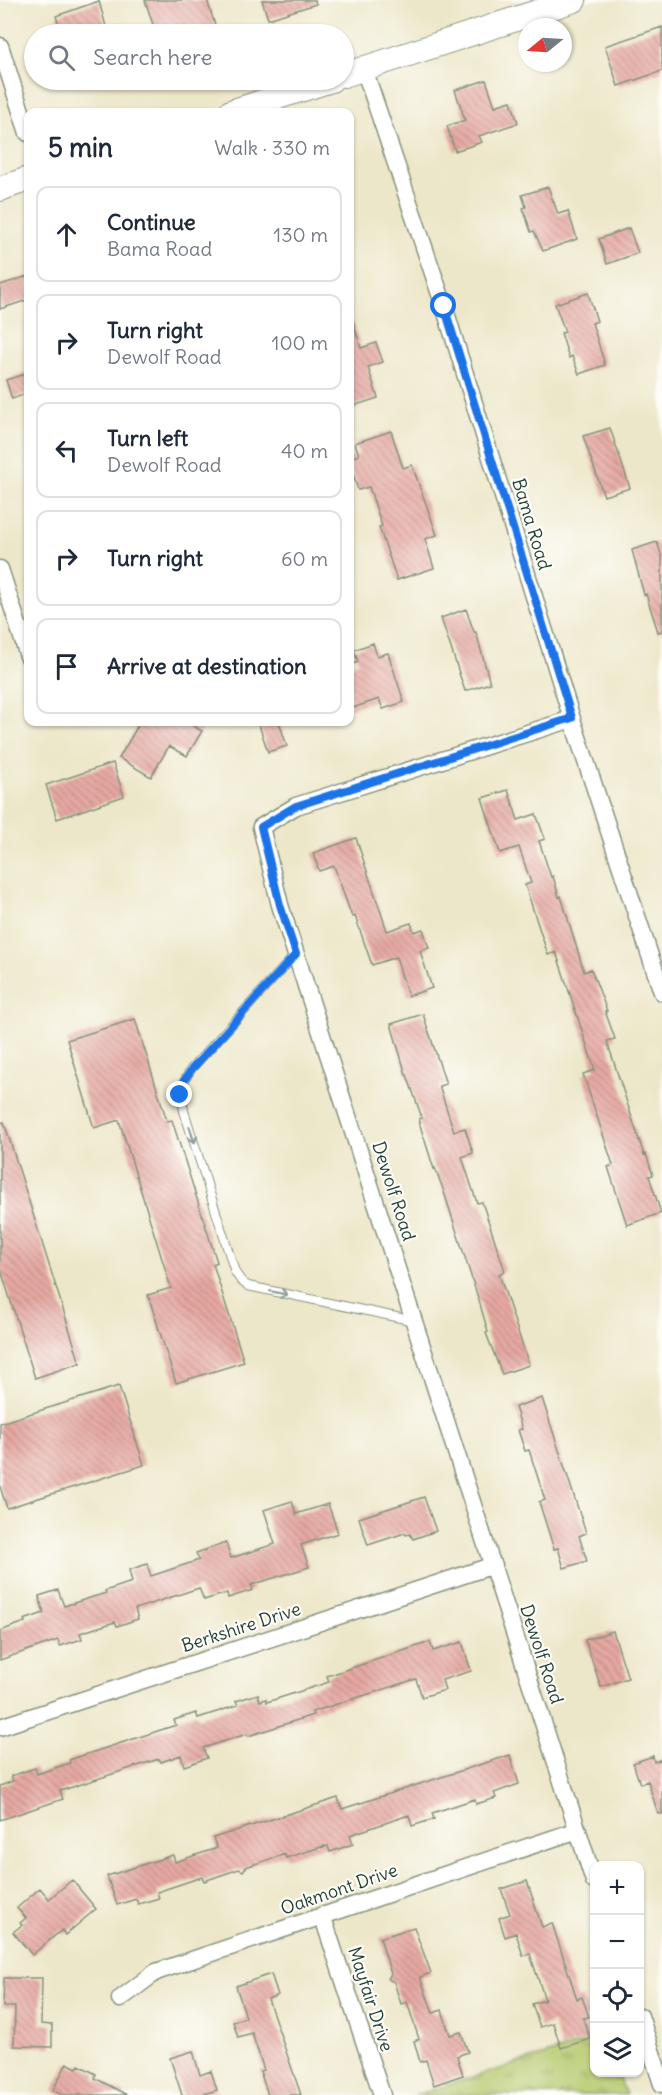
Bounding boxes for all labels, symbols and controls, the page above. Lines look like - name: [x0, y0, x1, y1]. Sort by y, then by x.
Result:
- north arrow: [518, 18, 572, 72]
- search box: [24, 24, 354, 90]
- icon: search: [45, 41, 78, 74]
- text: Search here: [93, 43, 212, 71]
- text: 5 min: [48, 131, 113, 164]
- text: Walk · 330 m: [214, 135, 330, 160]
- text: Continue: [107, 208, 196, 236]
- icon: ahead: [50, 218, 83, 251]
- text: 130 m: [273, 222, 328, 247]
- text: Bama Road: [107, 236, 212, 261]
- route start: [430, 292, 456, 318]
- text: Turn right: [107, 316, 203, 344]
- icon: right: [50, 326, 83, 359]
- text: 100 m: [271, 330, 328, 355]
- text: Dewolf Road: [107, 344, 222, 369]
- text: Turn left: [107, 424, 188, 452]
- icon: left: [50, 434, 83, 467]
- text: 40 m: [281, 438, 328, 463]
- text: Dewolf Road: [107, 452, 222, 477]
- street label: Bama Road: [507, 475, 557, 573]
- icon: right: [50, 542, 83, 575]
- text: Turn right: [107, 544, 203, 572]
- text: 60 m: [281, 546, 328, 571]
- icon: arrive: [50, 650, 83, 683]
- text: Arrive at destination: [107, 652, 307, 680]
- route end: [166, 1081, 192, 1107]
- one-way arrow: [187, 1125, 198, 1144]
- street label: Dewolf Road: [367, 1138, 421, 1244]
- one-way arrow: [269, 1288, 289, 1299]
- street label: Berkshire Drive: [178, 1597, 304, 1657]
- street label: Dewolf Road: [515, 1601, 569, 1707]
- street label: Oakmont Drive: [277, 1858, 401, 1920]
- map controls: [590, 1861, 644, 2077]
- button: +: [590, 1861, 644, 1915]
- button: −: [590, 1915, 644, 1969]
- street label: Mayfair Drive: [343, 1944, 399, 2054]
- button: locate: [590, 1969, 644, 2023]
- button: layers: [590, 2023, 644, 2077]

